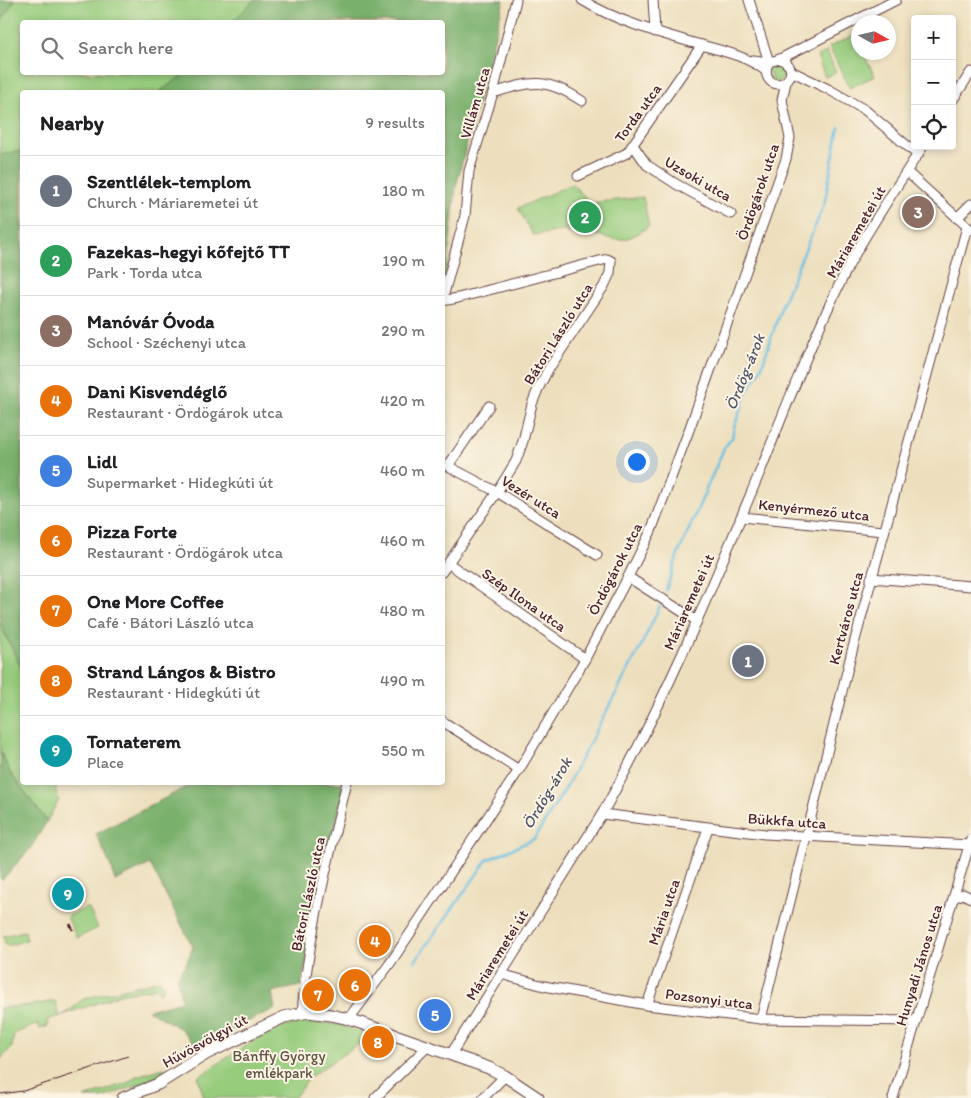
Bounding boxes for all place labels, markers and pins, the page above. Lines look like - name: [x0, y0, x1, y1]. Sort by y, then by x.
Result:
- pin: 3: [902, 193, 934, 231]
- pin: 2: [569, 198, 601, 236]
- pin: 1: [732, 642, 764, 680]
- pin: 9: [52, 875, 84, 913]
- pin: 4: [359, 922, 391, 960]
- pin: 6: [339, 966, 371, 1004]
- pin: 7: [302, 976, 334, 1014]
- pin: 5: [419, 996, 451, 1034]
- pin: 8: [362, 1023, 394, 1061]

